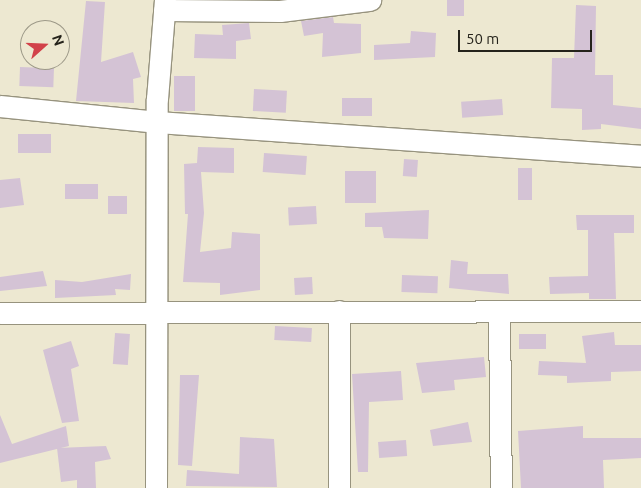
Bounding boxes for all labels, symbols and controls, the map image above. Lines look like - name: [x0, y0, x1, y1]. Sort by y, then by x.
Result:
- north arrow: [20, 20, 70, 70]
- scale bar: [461, 20, 595, 52]
- text: 50 m: [466, 30, 499, 47]
- text: N: [49, 33, 67, 48]

